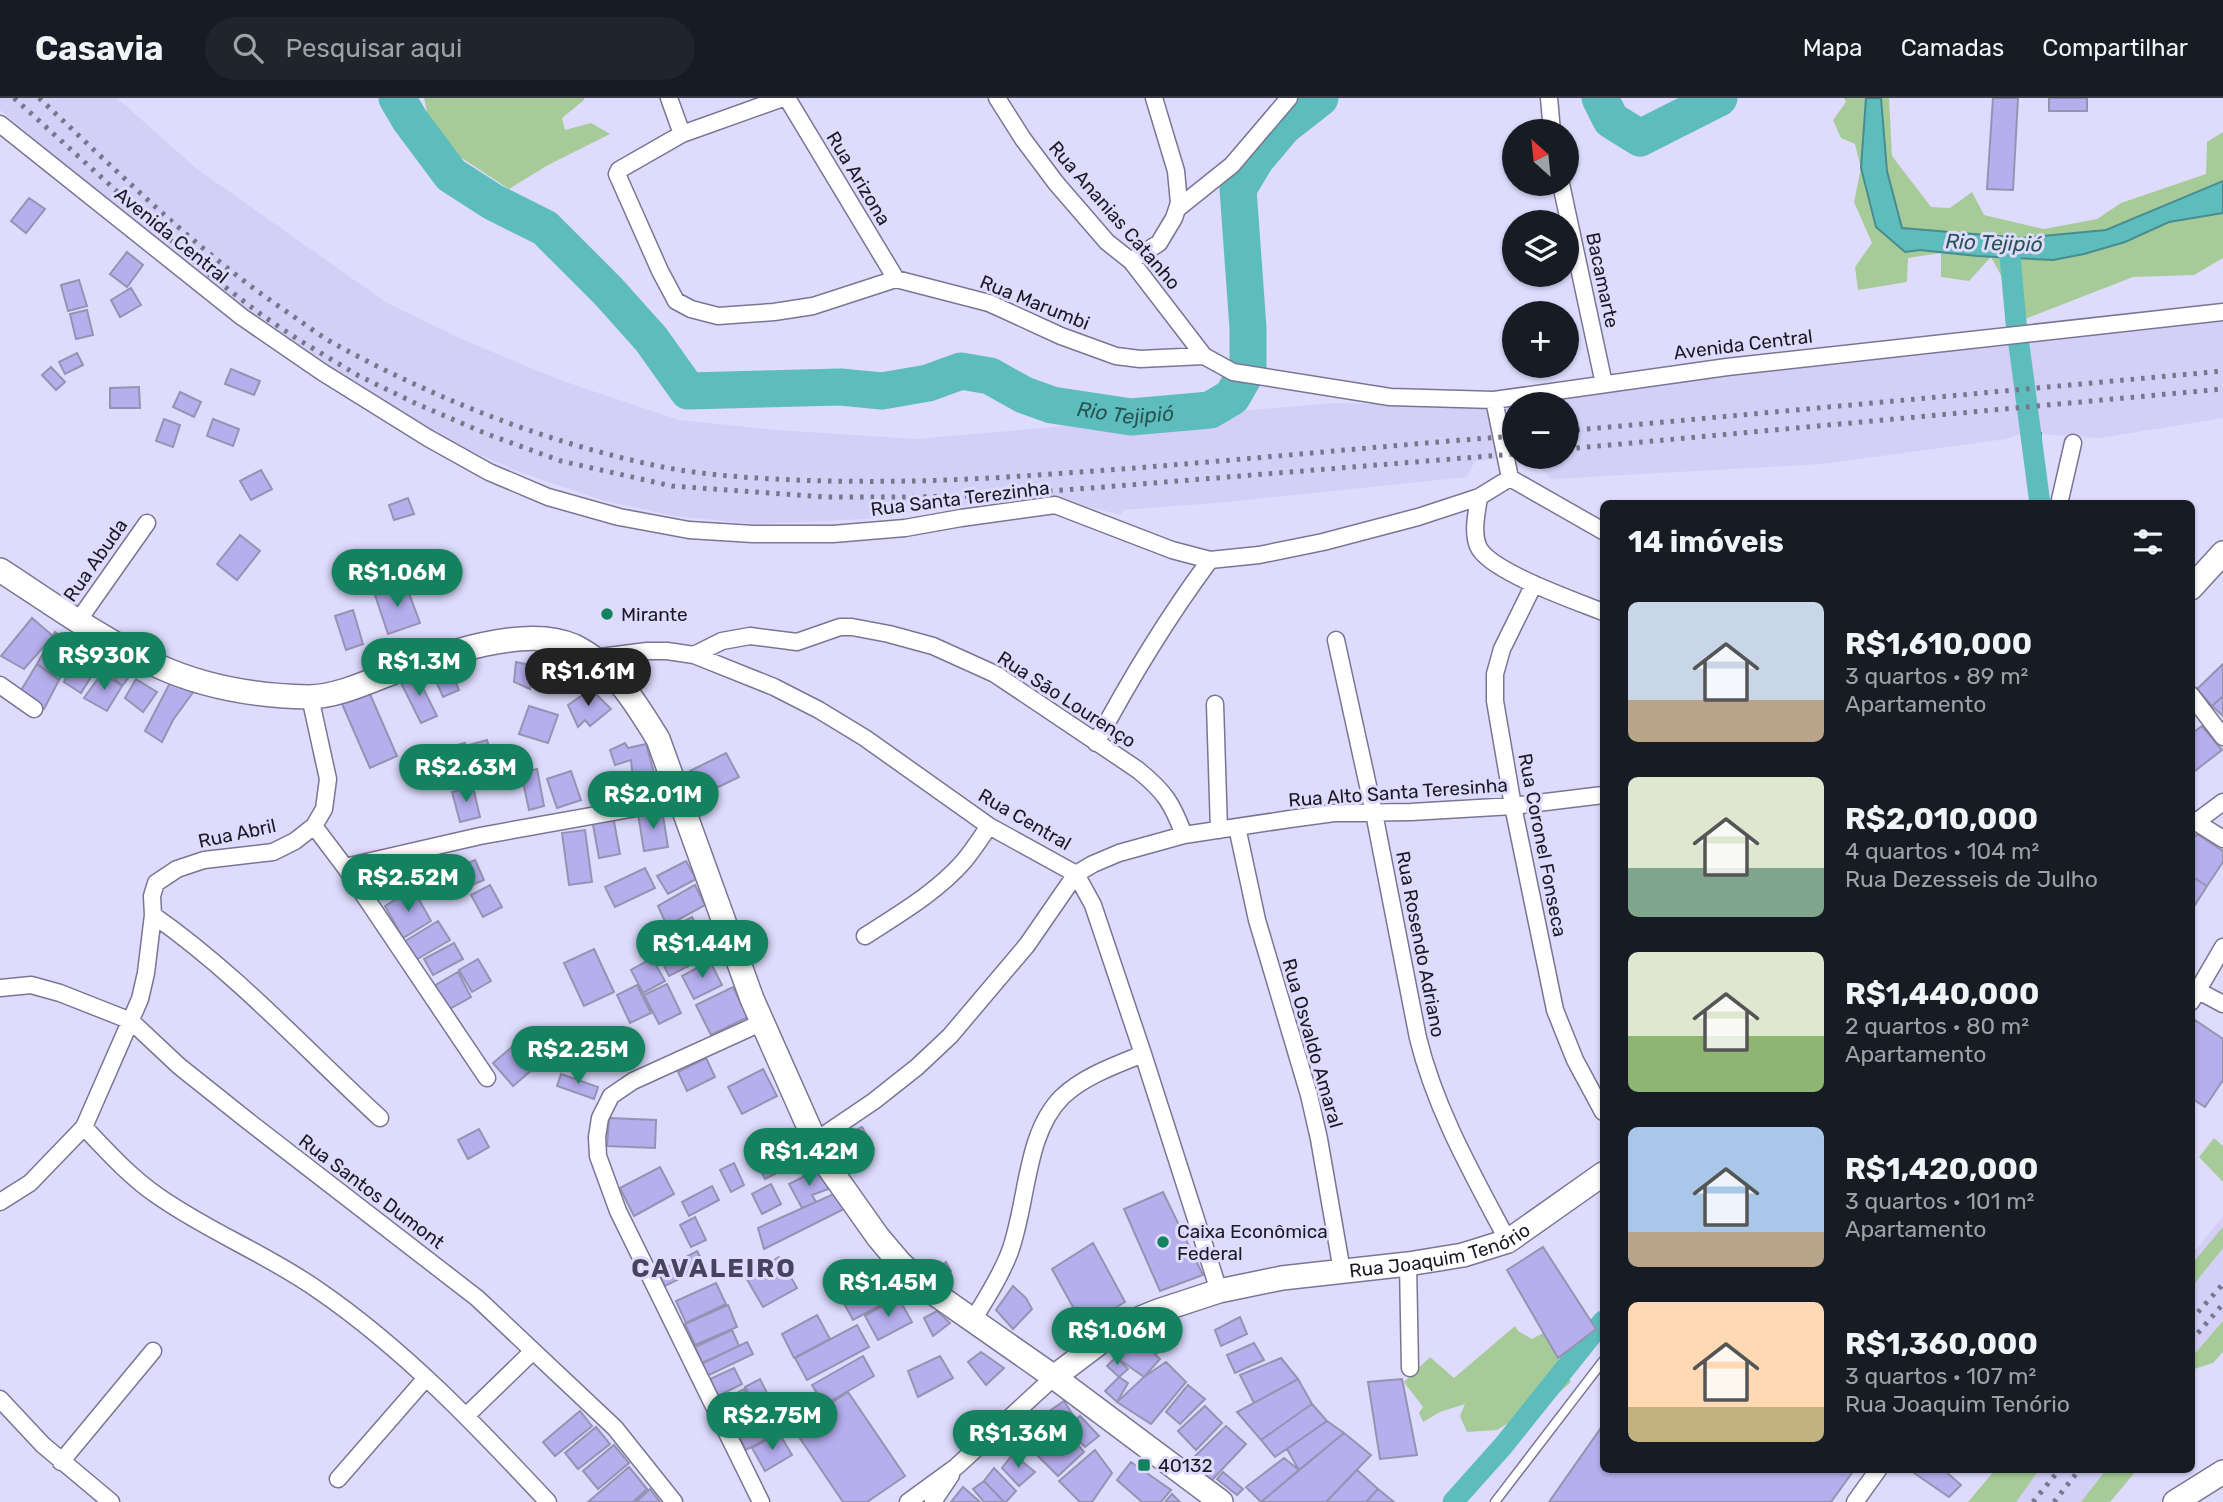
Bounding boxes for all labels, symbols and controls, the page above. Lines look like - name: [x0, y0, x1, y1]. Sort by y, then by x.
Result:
- search box: [205, 17, 695, 80]
- text: Casavia: [35, 29, 163, 68]
- icon: search: [229, 29, 267, 67]
- text: Pesquisar aqui: [285, 33, 462, 64]
- text: Mapa: [1803, 34, 1863, 62]
- text: Camadas: [1901, 34, 2004, 62]
- text: Compartilhar: [2042, 34, 2188, 62]
- north arrow: [1502, 119, 1578, 196]
- map controls: [1502, 119, 1579, 469]
- street label: Rua Arizona: [822, 127, 896, 229]
- street label: Rua Ananias Catanho: [1044, 136, 1185, 294]
- street label: Avenida Central: [110, 182, 233, 288]
- button: layers: [1502, 210, 1579, 287]
- water label: Rio Tejipió: [1945, 228, 2043, 257]
- street label: Bacamarte: [1581, 230, 1624, 330]
- street label: Rua Marumbi: [977, 270, 1093, 335]
- button: +: [1502, 301, 1579, 378]
- street label: Avenida Central: [1672, 325, 1814, 364]
- button: −: [1502, 392, 1579, 469]
- water label: Rio Tejipió: [1075, 396, 1175, 429]
- street label: Rua Santa Terezinha: [869, 476, 1051, 521]
- street label: Rua Abuda: [59, 514, 132, 606]
- icon: filters: [2129, 523, 2167, 561]
- text: 14 imóveis: [1628, 524, 1784, 560]
- pin: R$1.06M: [332, 550, 462, 609]
- text: R$1.06M: [348, 558, 446, 586]
- place label: Mirante: [621, 603, 688, 626]
- marker: Mirante: [599, 606, 615, 622]
- text: R$1,610,000: [1845, 626, 2032, 662]
- icon: home: [1684, 630, 1768, 714]
- pin: R$930K: [47, 632, 161, 692]
- pin: R$1.3M: [362, 638, 476, 698]
- text: R$930K: [58, 641, 150, 669]
- street label: Rua São Lourenço: [993, 646, 1140, 753]
- text: R$1.3M: [377, 647, 461, 675]
- pin: R$1.61M: [523, 648, 653, 708]
- text: R$1.61M: [541, 657, 635, 685]
- text: 3 quartos · 89 m²: [1845, 662, 2028, 690]
- text: Apartamento: [1845, 690, 1987, 718]
- pin: R$2.63M: [401, 744, 531, 804]
- street label: Rua Coronel Fonseca: [1513, 751, 1572, 939]
- text: R$2.63M: [415, 753, 517, 781]
- pin: R$2.01M: [588, 772, 718, 831]
- street label: Rua Alto Santa Teresinha: [1288, 773, 1509, 812]
- text: R$2.01M: [604, 780, 702, 808]
- street label: Rua Central: [974, 784, 1075, 855]
- text: R$2,010,000: [1845, 801, 2038, 837]
- icon: home: [1684, 805, 1768, 889]
- street label: Rua Abril: [196, 814, 278, 853]
- text: 4 quartos · 104 m²: [1845, 837, 2039, 865]
- street label: Rua Rosendo Adriano: [1391, 849, 1450, 1039]
- pin: R$2.52M: [343, 854, 473, 914]
- text: R$2.52M: [357, 863, 459, 891]
- text: Rua Dezesseis de Julho: [1845, 865, 2098, 893]
- pin: R$1.44M: [637, 920, 767, 980]
- text: R$1.44M: [652, 929, 752, 957]
- street label: Rua Osvaldo Amaral: [1277, 956, 1348, 1130]
- text: R$1,440,000: [1845, 976, 2039, 1012]
- icon: home: [1684, 980, 1768, 1064]
- text: 2 quartos · 80 m²: [1845, 1012, 2029, 1040]
- pin: R$2.25M: [513, 1026, 643, 1086]
- text: R$2.25M: [527, 1035, 629, 1063]
- text: Apartamento: [1845, 1040, 1987, 1068]
- pin: R$1.42M: [744, 1128, 874, 1188]
- street label: Rua Santos Dumont: [294, 1129, 450, 1254]
- text: R$1.42M: [760, 1137, 858, 1165]
- text: R$1,420,000: [1845, 1151, 2038, 1187]
- icon: home: [1684, 1155, 1768, 1239]
- text: 3 quartos · 101 m²: [1845, 1187, 2034, 1215]
- text: Apartamento: [1845, 1215, 1987, 1243]
- street label: Rua Joaquim Tenório: [1348, 1218, 1535, 1282]
- place label: Caixa Econômica Federal: [1177, 1220, 1328, 1265]
- marker: Caixa Econômica Federal: [1155, 1234, 1171, 1250]
- district label: CAVALEIRO: [631, 1253, 797, 1284]
- pin: R$1.45M: [823, 1260, 953, 1319]
- text: R$1.45M: [839, 1268, 937, 1296]
- pin: R$1.06M: [1052, 1308, 1182, 1367]
- text: R$1.06M: [1068, 1316, 1166, 1344]
- text: R$1,360,000: [1845, 1326, 2038, 1362]
- icon: home: [1684, 1330, 1768, 1414]
- text: 3 quartos · 107 m²: [1845, 1362, 2036, 1390]
- text: Rua Joaquim Tenório: [1845, 1390, 2070, 1418]
- pin: R$2.75M: [707, 1392, 837, 1452]
- text: R$2.75M: [722, 1401, 822, 1429]
- pin: R$1.36M: [953, 1410, 1083, 1470]
- text: R$1.36M: [969, 1419, 1067, 1447]
- place label: 40132: [1158, 1454, 1213, 1477]
- marker: 40132: [1136, 1457, 1152, 1473]

